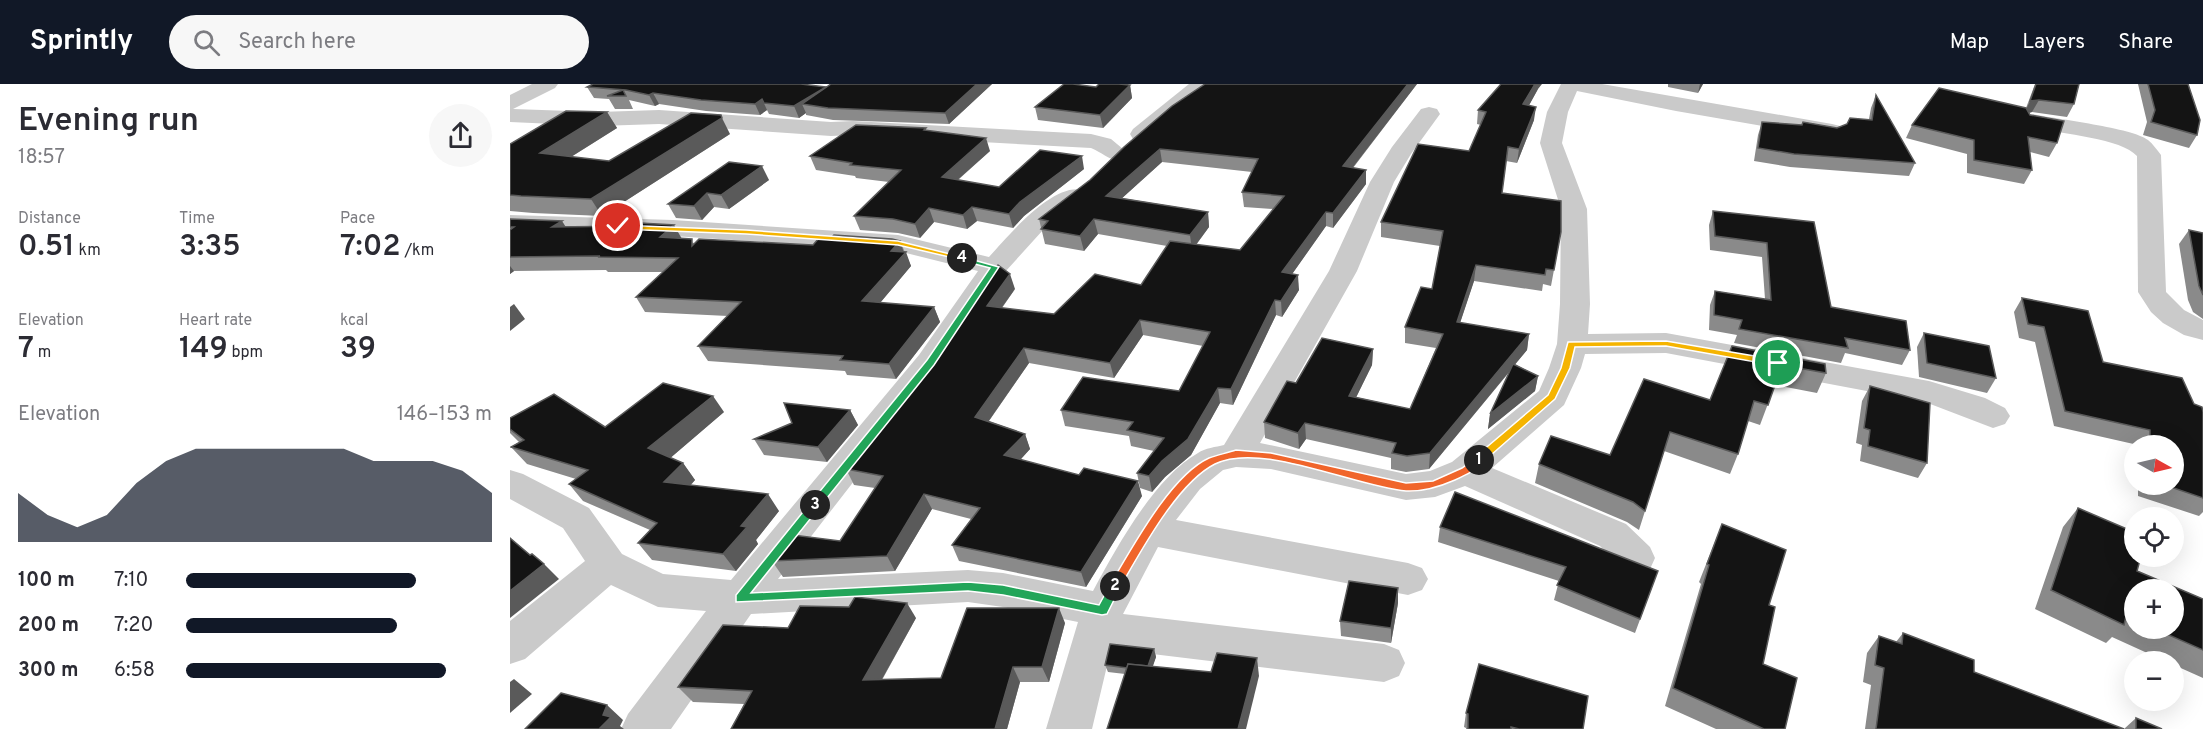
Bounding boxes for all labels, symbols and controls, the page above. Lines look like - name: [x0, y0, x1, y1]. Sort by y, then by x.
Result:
- search box: [169, 15, 589, 69]
- text: Sprintly: [30, 24, 133, 60]
- icon: search: [190, 26, 223, 59]
- text: Search here: [238, 29, 356, 56]
- text: Map: [1950, 29, 1989, 56]
- text: Layers: [2022, 29, 2085, 56]
- text: Share: [2118, 29, 2173, 56]
- text: Evening run: [18, 101, 199, 143]
- button: share: [429, 104, 492, 167]
- text: 18:57: [18, 145, 65, 171]
- pin: [592, 200, 643, 251]
- text: Distance: [18, 209, 81, 229]
- text: Time: [179, 209, 215, 229]
- text: Pace: [340, 209, 375, 229]
- icon: check: [601, 209, 634, 242]
- text: 0.51: [18, 229, 75, 266]
- text: 3:35: [179, 229, 241, 266]
- text: 7:02: [340, 229, 401, 266]
- text: km: [75, 241, 101, 261]
- text: /km: [401, 241, 434, 261]
- pin: 4: [947, 243, 977, 273]
- text: 4: [957, 248, 967, 268]
- text: Elevation: [18, 311, 84, 331]
- text: Heart rate: [179, 311, 252, 331]
- text: kcal: [340, 311, 368, 331]
- text: 7: [18, 331, 34, 368]
- text: 149: [179, 331, 228, 368]
- text: 39: [340, 331, 376, 368]
- pin: [1752, 337, 1803, 388]
- text: m: [34, 343, 51, 363]
- text: bpm: [228, 343, 263, 363]
- icon: arrive: [1761, 346, 1794, 379]
- text: Elevation: [18, 402, 100, 428]
- text: 146–153 m: [397, 402, 492, 428]
- north arrow: [2124, 435, 2184, 495]
- map controls: [2124, 435, 2184, 711]
- pin: 1: [1464, 445, 1494, 475]
- text: 1: [1476, 450, 1482, 470]
- pin: 3: [800, 490, 830, 520]
- text: 3: [810, 495, 820, 515]
- button: locate: [2124, 507, 2184, 567]
- text: 100 m: [18, 568, 75, 594]
- text: 7:10: [114, 568, 148, 594]
- pin: 2: [1100, 571, 1130, 601]
- text: 2: [1110, 576, 1120, 596]
- button: +: [2124, 579, 2184, 639]
- text: 200 m: [18, 613, 79, 639]
- text: 7:20: [114, 613, 153, 639]
- button: −: [2124, 651, 2184, 711]
- text: 300 m: [18, 658, 79, 684]
- text: 6:58: [114, 658, 155, 684]

